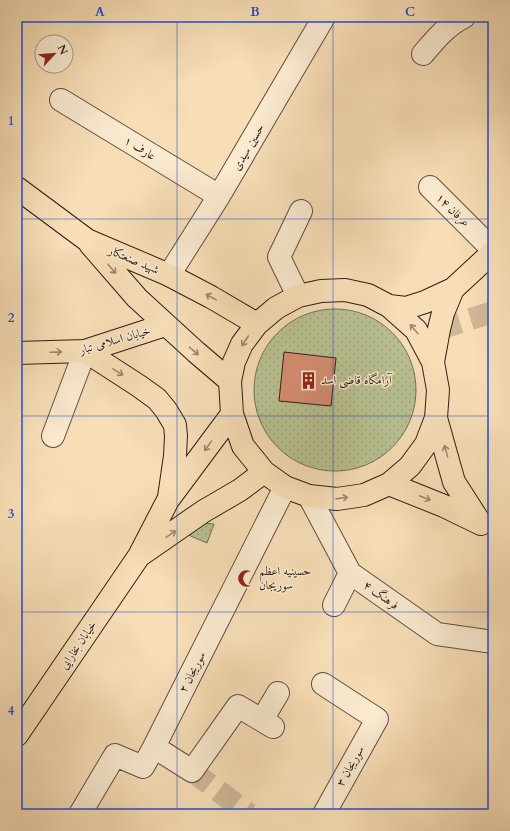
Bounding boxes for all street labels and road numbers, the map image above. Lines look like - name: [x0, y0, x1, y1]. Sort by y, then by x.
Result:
- street label: حسین سیدی: [228, 121, 268, 173]
- street label: عارف ۱: [121, 132, 159, 164]
- street label: عرفان ۱۴: [432, 190, 474, 231]
- street label: شهید صنعتکار: [105, 242, 162, 278]
- street label: خیابان اسلامی تبار: [77, 322, 153, 358]
- street label: فرهنگ ۴: [360, 577, 402, 613]
- street label: خیابان بخارایی: [56, 617, 100, 672]
- street label: سوریجان ۲: [175, 648, 209, 695]
- street label: سوریجان ۳: [332, 743, 368, 789]

